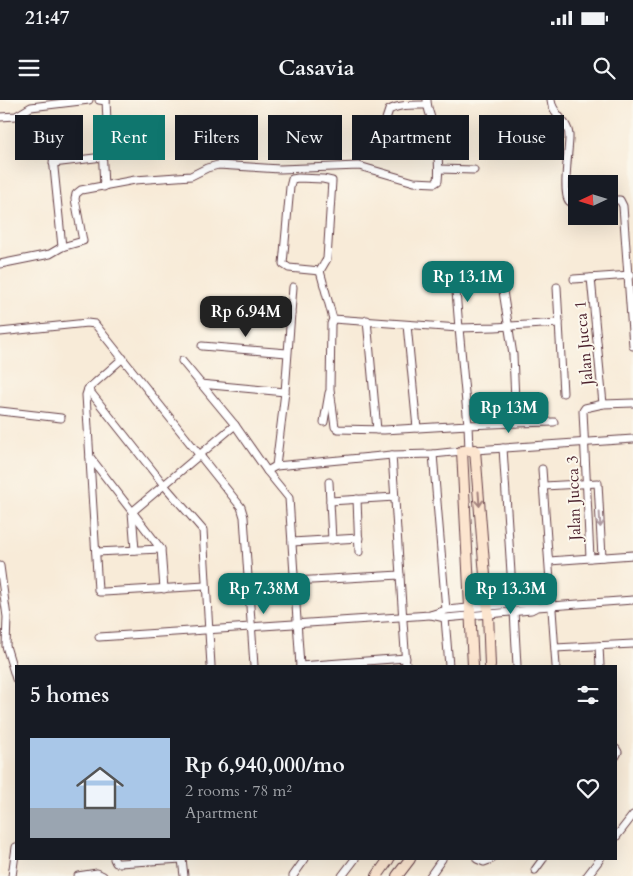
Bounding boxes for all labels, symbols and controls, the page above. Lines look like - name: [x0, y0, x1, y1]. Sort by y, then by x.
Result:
- text: 21:47: [25, 5, 69, 31]
- text: Casavia: [278, 53, 355, 83]
- icon: menu: [15, 54, 43, 82]
- icon: search: [590, 54, 618, 82]
- chip: Buy: [15, 115, 83, 160]
- chip: Rent: [93, 115, 165, 160]
- chip: Filters: [175, 115, 258, 160]
- chip: New: [268, 115, 342, 160]
- chip: Apartment: [352, 115, 469, 160]
- chip: House: [479, 115, 564, 160]
- north arrow: [568, 175, 618, 225]
- map controls: [568, 175, 618, 225]
- pin: Rp 13.1M: [416, 260, 520, 303]
- text: Rp 13.1M: [433, 266, 503, 288]
- pin: Rp 6.94M: [194, 296, 298, 338]
- street label: Jalan Jucca 1: [569, 300, 599, 388]
- text: Rp 6.94M: [211, 301, 281, 323]
- pin: Rp 13M: [468, 392, 550, 434]
- text: Rp 13M: [480, 397, 538, 419]
- street label: Jalan Jucca 3: [562, 455, 587, 543]
- one-way arrow: [475, 490, 484, 506]
- one-way arrow: [595, 512, 604, 528]
- pin: Rp 7.38M: [212, 572, 316, 615]
- pin: Rp 13.3M: [459, 572, 563, 615]
- text: Rp 7.38M: [229, 578, 299, 600]
- text: Rp 13.3M: [476, 578, 546, 600]
- text: 5 homes: [30, 681, 109, 710]
- icon: filters: [574, 681, 602, 709]
- text: Rp 6,940,000/mo: [185, 751, 345, 780]
- icon: home: [70, 758, 130, 818]
- icon: heart: [574, 774, 602, 802]
- text: 2 rooms · 78 m²: [185, 780, 292, 802]
- text: Apartment: [185, 802, 258, 824]

